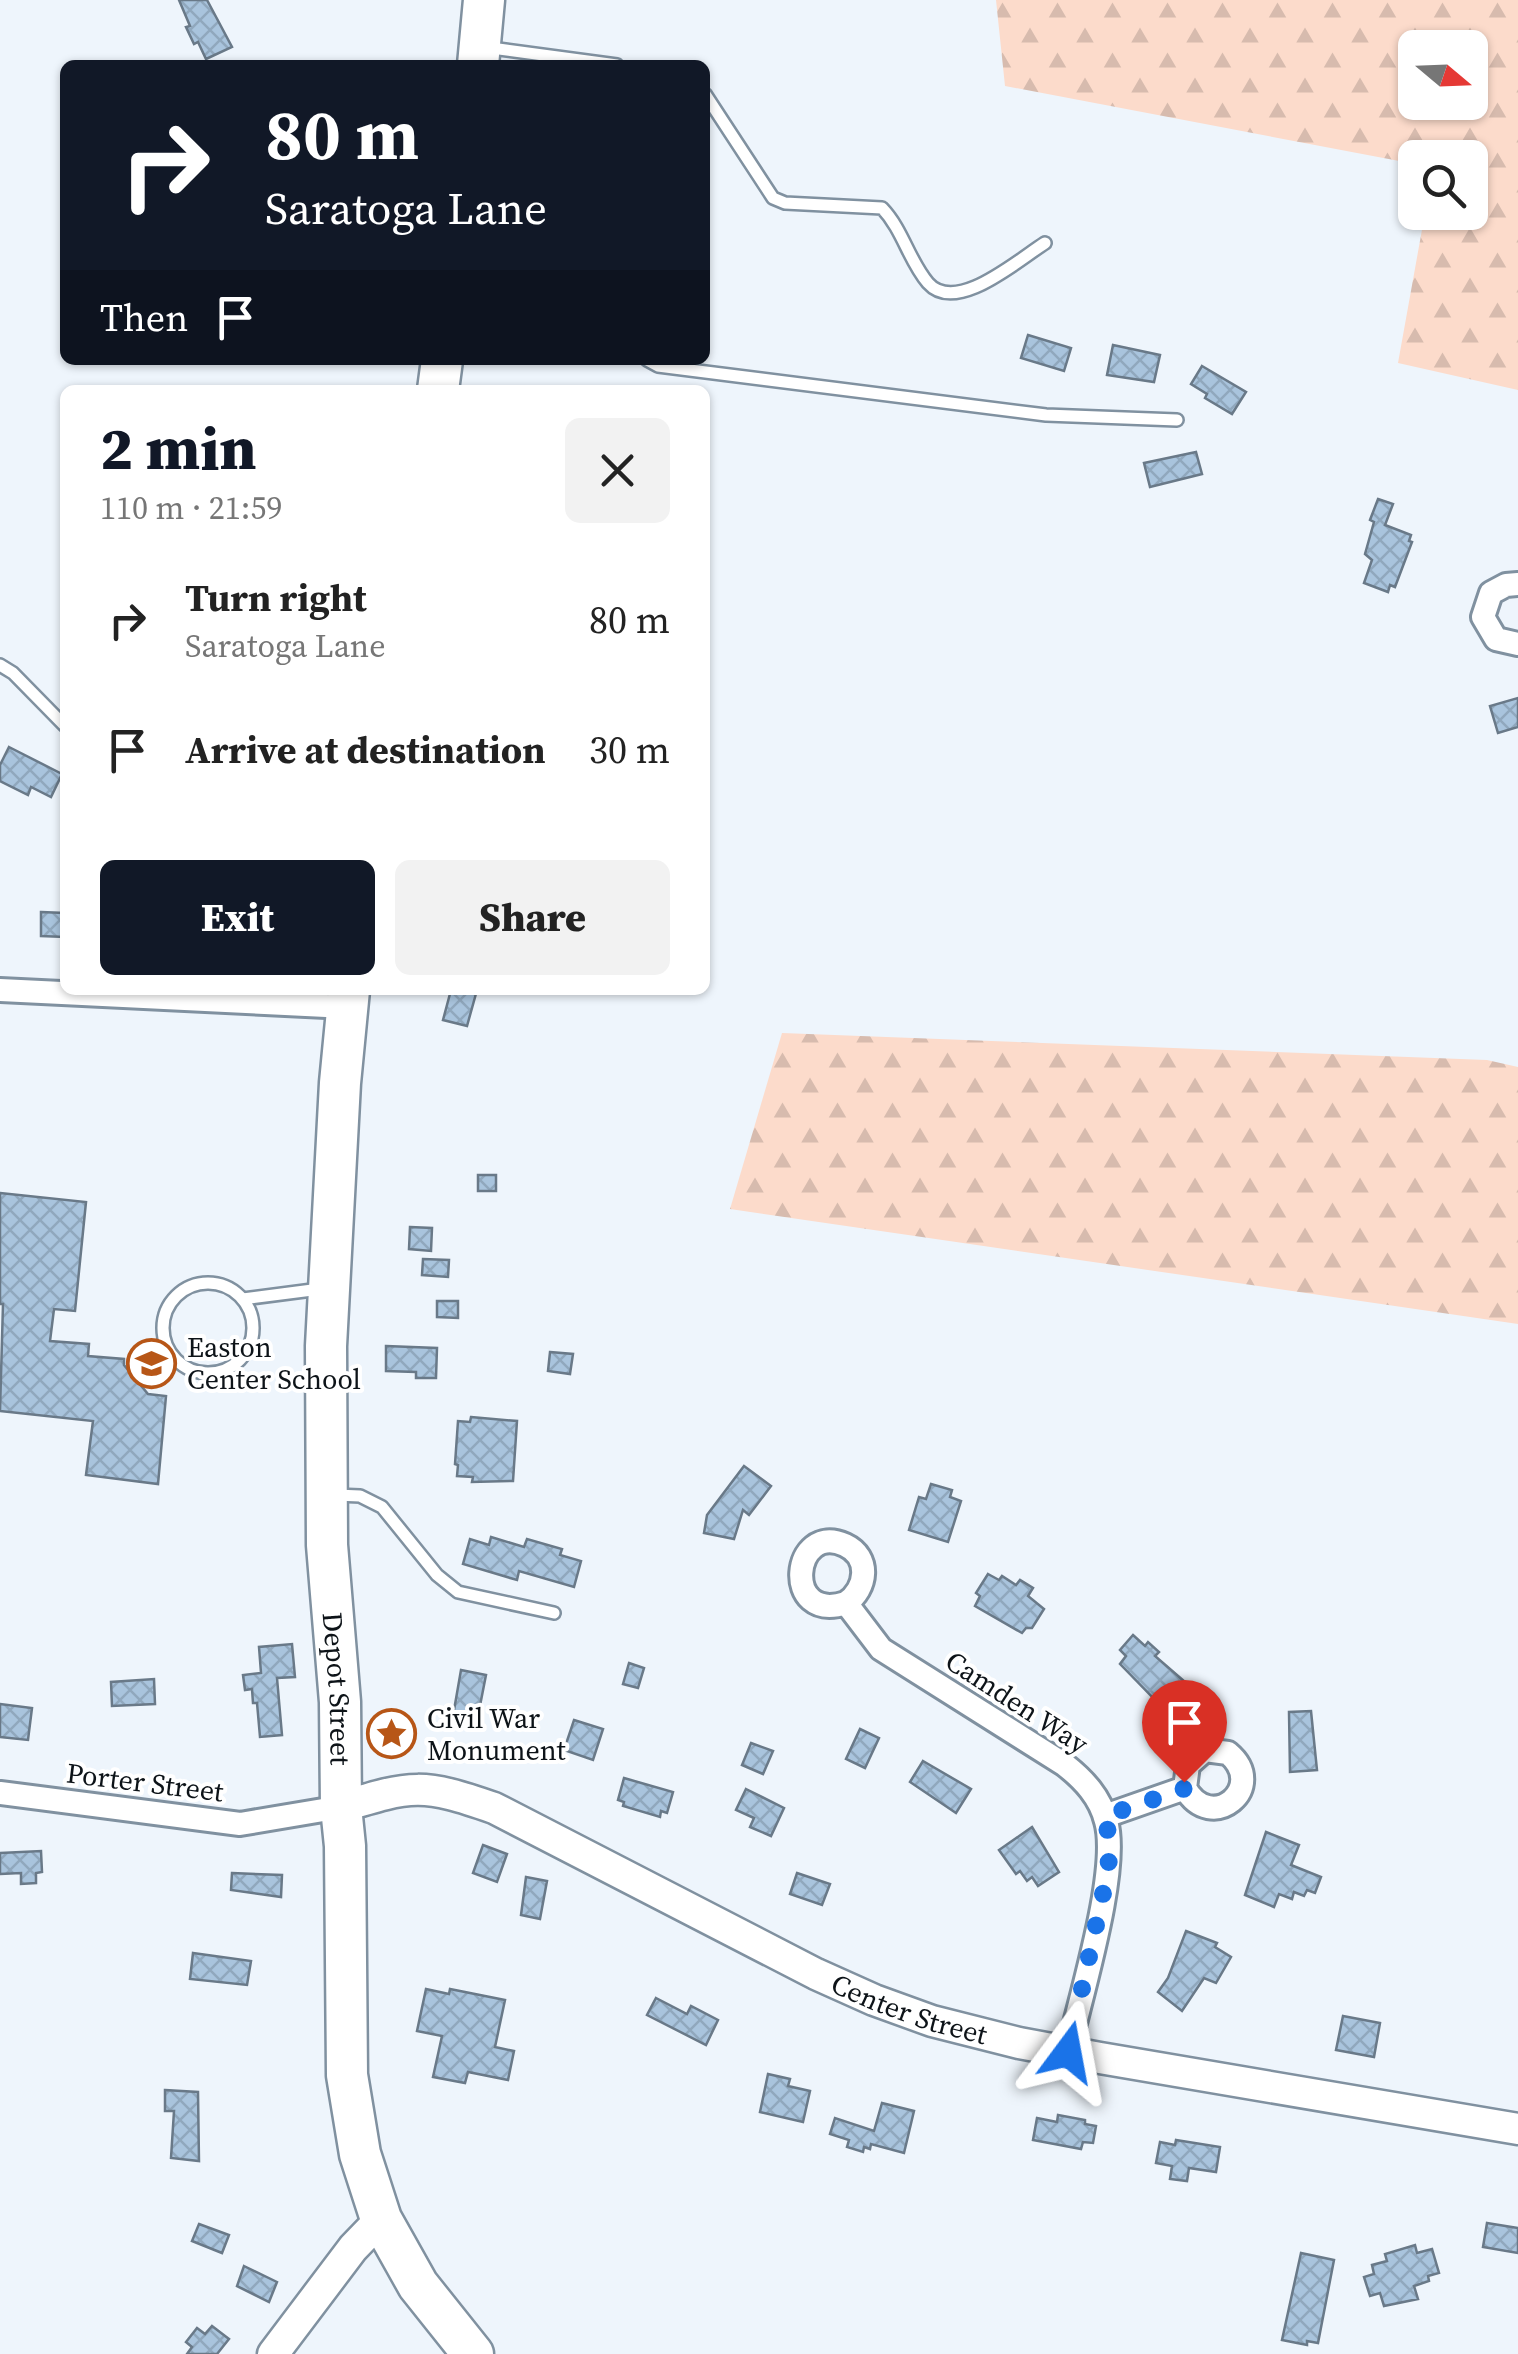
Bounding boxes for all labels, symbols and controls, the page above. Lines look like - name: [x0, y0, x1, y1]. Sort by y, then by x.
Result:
- north arrow: [1398, 30, 1488, 120]
- map controls: [1398, 30, 1488, 230]
- text: 80 m: [265, 86, 419, 182]
- icon: right: [100, 100, 230, 230]
- button: search: [1398, 140, 1488, 230]
- text: Saratoga Lane: [265, 177, 547, 239]
- icon: arrive: [208, 290, 263, 345]
- text: Then: [100, 292, 188, 344]
- text: 2 min: [100, 407, 256, 489]
- button: close: [565, 418, 670, 523]
- text: 110 m · 21:59: [100, 486, 282, 530]
- text: Turn right: [185, 572, 367, 624]
- icon: right: [100, 593, 155, 648]
- text: 80 m: [589, 594, 670, 646]
- text: Saratoga Lane: [185, 624, 386, 668]
- icon: arrive: [100, 723, 155, 778]
- text: Arrive at destination: [185, 724, 546, 776]
- text: 30 m: [589, 724, 670, 776]
- button: Exit: [100, 860, 375, 975]
- button: Share: [395, 860, 670, 975]
- place label: Easton Center School: [187, 1328, 361, 1398]
- school or university icon: Easton Center School: [126, 1337, 178, 1389]
- street label: Depot Street: [314, 1611, 360, 1766]
- street label: Camden Way: [938, 1642, 1096, 1763]
- pin: [1142, 1680, 1227, 1783]
- icon: arrive: [1157, 1695, 1212, 1750]
- place label: Civil War Monument: [427, 1699, 567, 1769]
- place icon: Civil War Monument: [366, 1708, 418, 1760]
- street label: Porter Street: [64, 1754, 227, 1811]
- street label: Center Street: [825, 1964, 992, 2053]
- position arrow: [1016, 2000, 1120, 2104]

